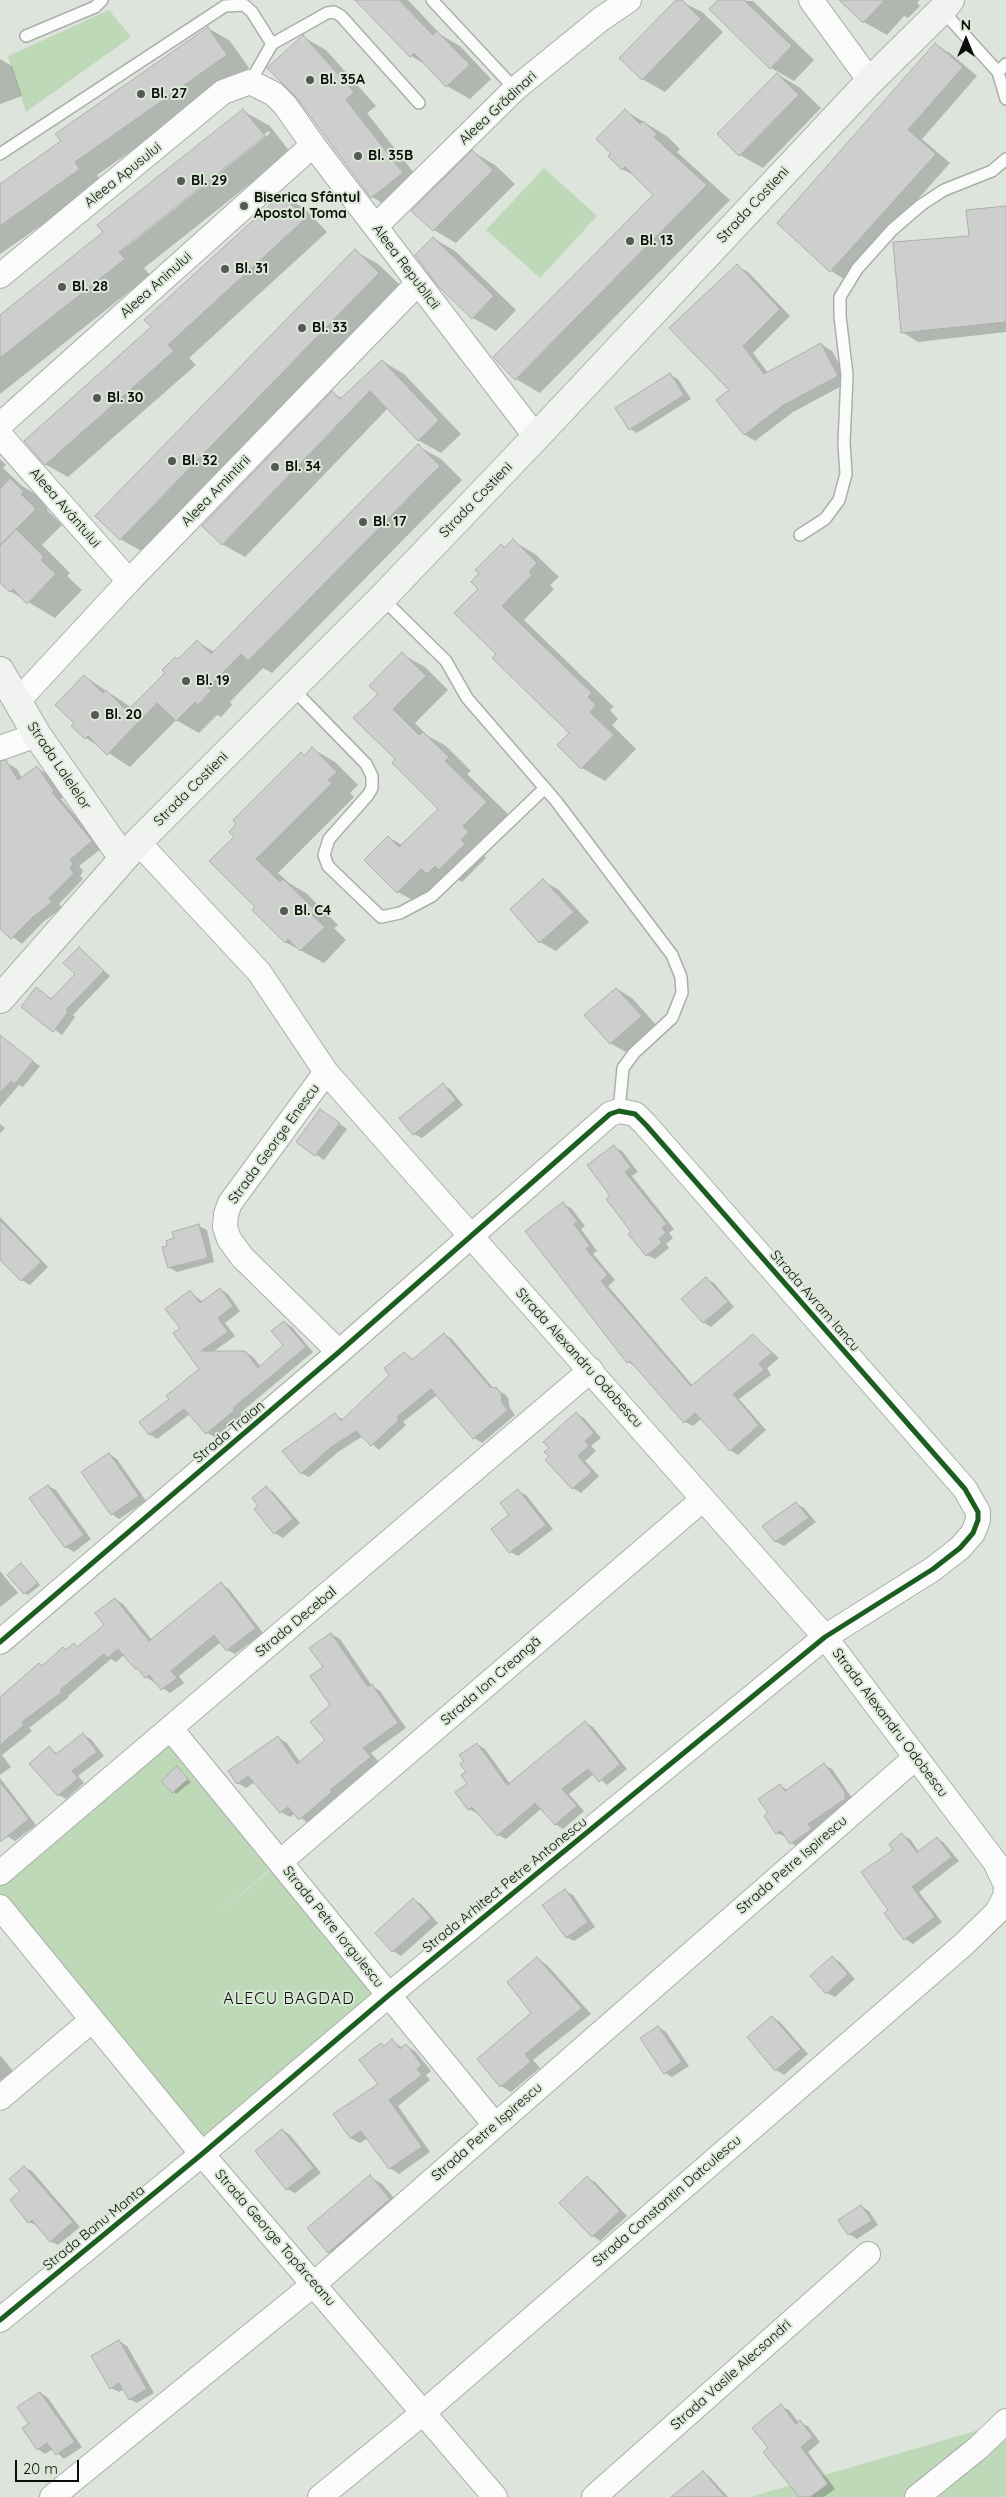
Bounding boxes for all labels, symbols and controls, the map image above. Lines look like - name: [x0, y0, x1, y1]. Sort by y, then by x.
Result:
- north arrow: [941, 15, 991, 65]
- text: N: [961, 16, 971, 34]
- street label: Aleea Grădinari: [456, 68, 540, 148]
- place label: Bl. 35A: [320, 72, 365, 88]
- marker: Bl. 35A: [304, 74, 316, 86]
- place label: Bl. 27: [151, 86, 187, 102]
- marker: Bl. 27: [135, 88, 147, 100]
- street label: Aleea Apusului: [81, 139, 165, 211]
- place label: Bl. 35B: [368, 148, 413, 164]
- marker: Bl. 35B: [352, 150, 364, 162]
- street label: Strada Costieni: [713, 163, 793, 247]
- place label: Bl. 29: [191, 173, 227, 189]
- marker: Bl. 29: [175, 175, 187, 187]
- place label: Biserica Sfântul Apostol Toma: [254, 190, 360, 222]
- marker: Biserica Sfântul Apostol Toma: [238, 200, 250, 212]
- street label: Aleea Republicii: [369, 221, 443, 313]
- place label: Bl. 13: [640, 233, 673, 249]
- marker: Bl. 13: [624, 235, 636, 247]
- street label: Aleea Aninului: [117, 248, 195, 322]
- place label: Bl. 31: [235, 261, 268, 277]
- marker: Bl. 31: [219, 263, 231, 275]
- place label: Bl. 28: [72, 279, 108, 295]
- marker: Bl. 28: [56, 281, 68, 293]
- place label: Bl. 33: [312, 320, 347, 336]
- marker: Bl. 33: [296, 322, 308, 334]
- place label: Bl. 30: [107, 390, 143, 406]
- marker: Bl. 30: [91, 392, 103, 404]
- street label: Aleea Amintirii: [178, 452, 254, 530]
- place label: Bl. 32: [182, 453, 218, 469]
- marker: Bl. 32: [166, 455, 178, 467]
- place label: Bl. 34: [285, 459, 321, 475]
- street label: Strada Costieni: [436, 459, 516, 541]
- marker: Bl. 34: [269, 461, 281, 473]
- street label: Aleea Avântului: [26, 465, 104, 551]
- place label: Bl. 17: [373, 514, 406, 530]
- marker: Bl. 17: [357, 516, 369, 528]
- place label: Bl. 19: [196, 673, 230, 689]
- marker: Bl. 19: [180, 675, 192, 687]
- place label: Bl. 20: [105, 707, 142, 723]
- marker: Bl. 20: [89, 709, 101, 721]
- street label: Strada Lalelelor: [24, 719, 94, 813]
- street label: Strada Costieni: [150, 748, 232, 830]
- place label: Bl. C4: [294, 903, 331, 919]
- marker: Bl. C4: [278, 905, 290, 917]
- street label: Strada George Enescu: [225, 1081, 323, 1207]
- street label: Strada Avram Iancu: [766, 1247, 864, 1355]
- street label: Strada Alexandru Odobescu: [512, 1285, 646, 1431]
- street label: Strada Traian: [190, 1397, 268, 1467]
- street label: Strada Decebal: [252, 1583, 340, 1661]
- street label: Strada Ion Creangă: [438, 1633, 544, 1729]
- street label: Strada Alexandru Odobescu: [829, 1645, 951, 1801]
- street label: Strada Petre Ispirescu: [733, 1812, 851, 1918]
- street label: Strada Arhitect Petre Antonescu: [419, 1813, 591, 1957]
- street label: Strada Petre Iorgulescu: [279, 1863, 387, 1991]
- district label: ALECU BAGDAD: [222, 1989, 356, 2009]
- street label: Strada Petre Ispirescu: [428, 2079, 546, 2185]
- street label: Strada Constantin Datculescu: [589, 2132, 745, 2270]
- street label: Strada George Topârceanu: [211, 2166, 339, 2310]
- street label: Strada Banu Manta: [40, 2182, 148, 2274]
- street label: Strada Vasile Alecsandri: [667, 2316, 795, 2434]
- scale bar: [18, 2450, 81, 2482]
- text: 20 m: [23, 2459, 58, 2478]

